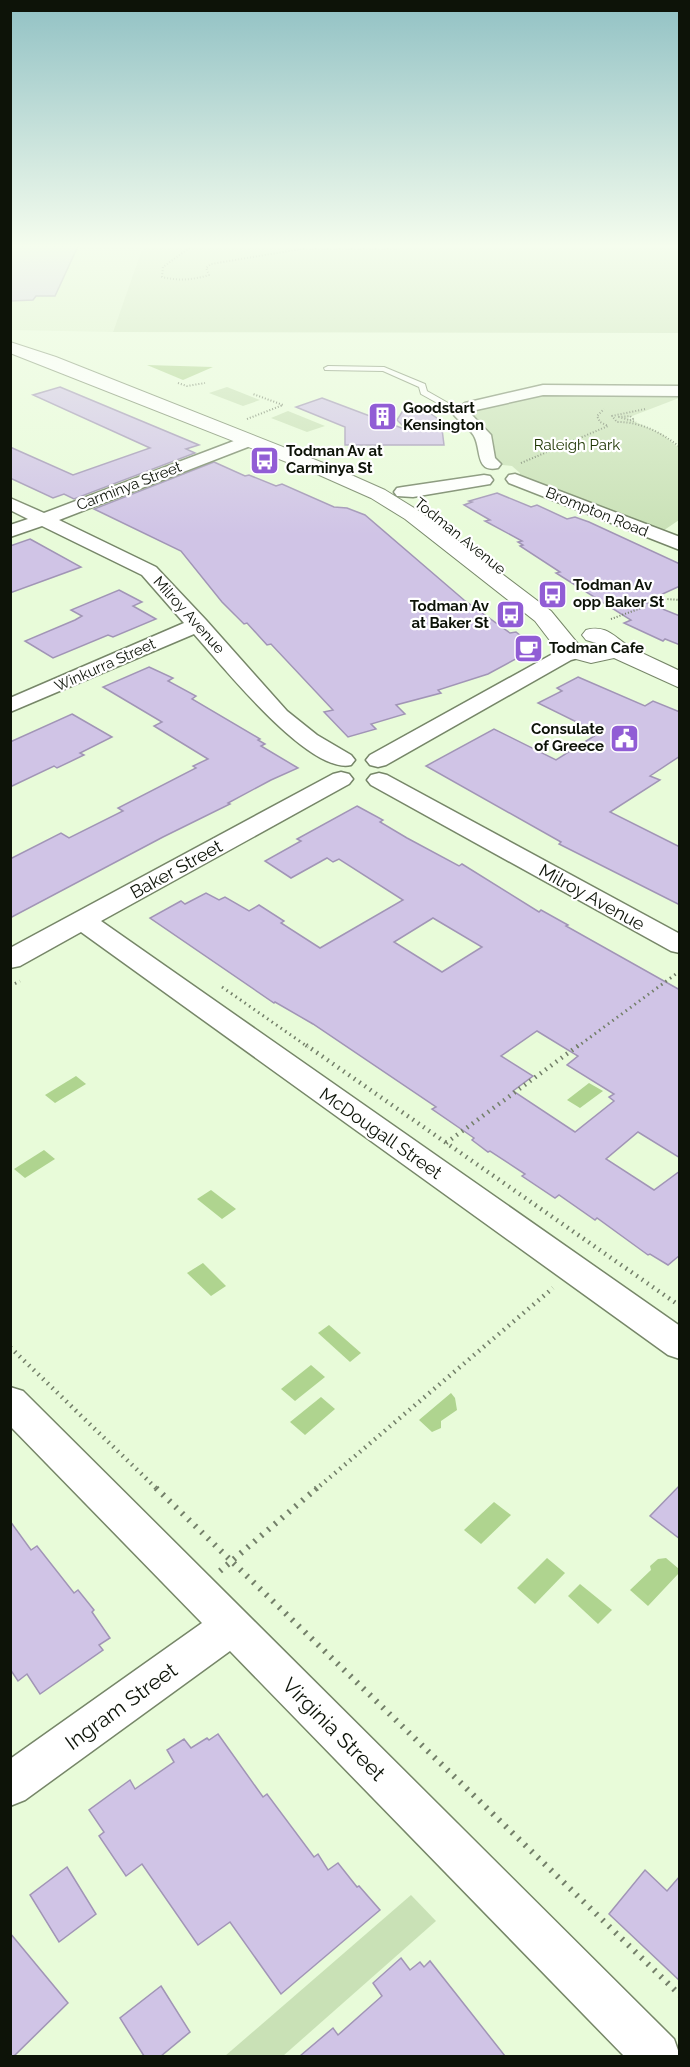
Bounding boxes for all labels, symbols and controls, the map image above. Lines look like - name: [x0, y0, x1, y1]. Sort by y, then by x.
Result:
- place label: Goodstart Kensington: [403, 399, 484, 434]
- building icon: Goodstart Kensington: [366, 401, 398, 433]
- park label: Raleigh Park: [534, 436, 620, 454]
- place label: Todman Av at Carminya St: [286, 442, 383, 477]
- bus stop icon: Todman Av at Carminya St: [249, 444, 281, 476]
- street label: Carminya Street: [74, 458, 184, 514]
- street label: Brompton Road: [543, 483, 651, 541]
- street label: Todman Avenue: [411, 494, 509, 578]
- street label: Milroy Avenue: [150, 573, 229, 658]
- place label: Todman Av opp Baker St: [573, 576, 665, 611]
- bus stop icon: Todman Av opp Baker St: [536, 578, 568, 610]
- place label: Todman Av at Baker St: [410, 597, 490, 632]
- bus stop icon: Todman Av at Baker St: [494, 599, 526, 631]
- cafe icon: Todman Cafe: [512, 632, 544, 664]
- street label: Winkurra Street: [52, 635, 158, 695]
- place label: Todman Cafe: [549, 639, 644, 657]
- place label: Consulate of Greece: [531, 720, 604, 755]
- public building icon: Consulate of Greece: [609, 722, 641, 754]
- street label: Baker Street: [126, 835, 226, 903]
- street label: Milroy Avenue: [536, 859, 649, 935]
- street label: McDougall Street: [316, 1083, 446, 1183]
- street label: Ingram Street: [60, 1657, 182, 1755]
- street label: Virginia Street: [277, 1672, 391, 1786]

